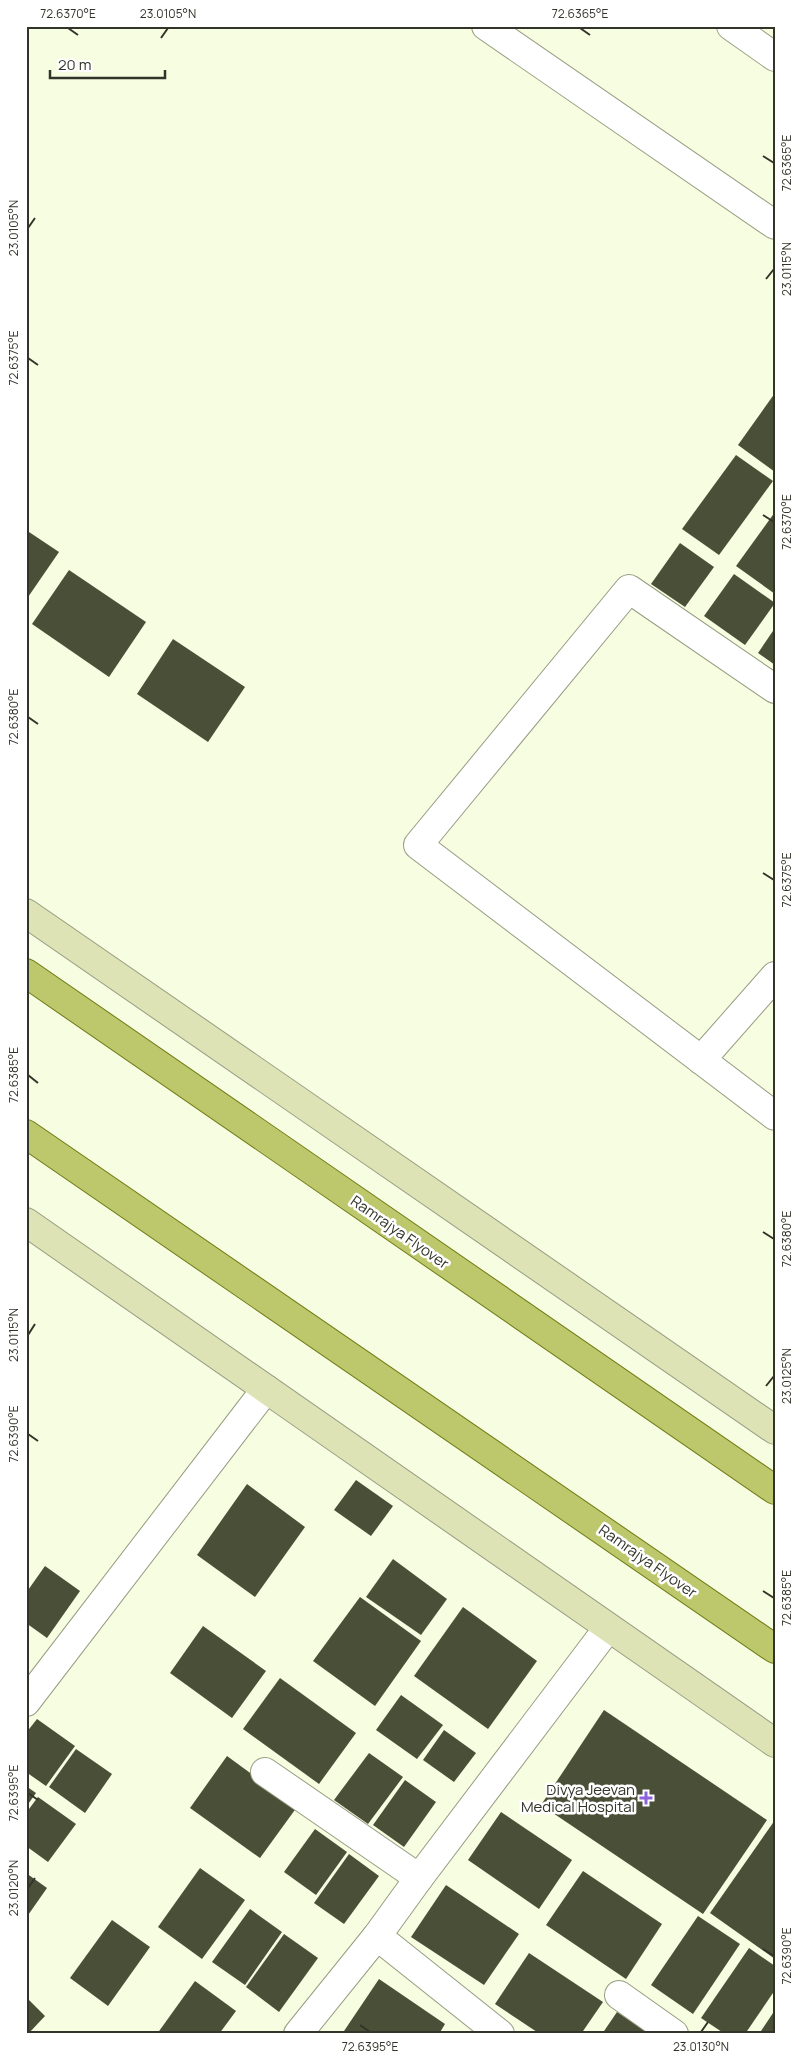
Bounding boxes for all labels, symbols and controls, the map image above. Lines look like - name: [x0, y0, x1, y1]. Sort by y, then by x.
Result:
- text: 72.6370°E: [40, 5, 96, 22]
- text: 23.0105°N: [140, 5, 196, 22]
- text: 72.6365°E: [552, 5, 608, 22]
- scale bar: [50, 48, 165, 80]
- text: 20 m: [58, 54, 91, 75]
- text: 72.6365°E: [778, 135, 795, 191]
- text: 23.0105°N: [5, 200, 22, 256]
- text: 23.0115°N: [778, 242, 795, 296]
- text: 72.6375°E: [5, 330, 22, 386]
- text: 72.6370°E: [778, 494, 795, 550]
- text: 72.6380°E: [5, 689, 22, 745]
- text: 72.6375°E: [778, 852, 795, 908]
- text: 72.6385°E: [5, 1047, 22, 1103]
- street label: Ramrajya Flyover: [347, 1190, 454, 1274]
- text: 72.6380°E: [778, 1211, 795, 1267]
- text: 23.0115°N: [5, 1308, 22, 1362]
- text: 23.0125°N: [778, 1348, 795, 1404]
- text: 72.6390°E: [5, 1405, 22, 1463]
- street label: Ramrajya Flyover: [595, 1519, 702, 1603]
- text: 72.6385°E: [778, 1570, 795, 1626]
- text: 72.6395°E: [5, 1765, 22, 1821]
- place label: Divya Jeevan Medical Hospital: [521, 1779, 635, 1817]
- marker: Divya Jeevan Medical Hospital: [639, 1791, 653, 1805]
- text: 23.0120°N: [5, 1860, 22, 1916]
- text: 72.6390°E: [778, 1927, 795, 1985]
- text: 72.6395°E: [342, 2038, 398, 2055]
- text: 23.0130°N: [673, 2038, 729, 2055]

